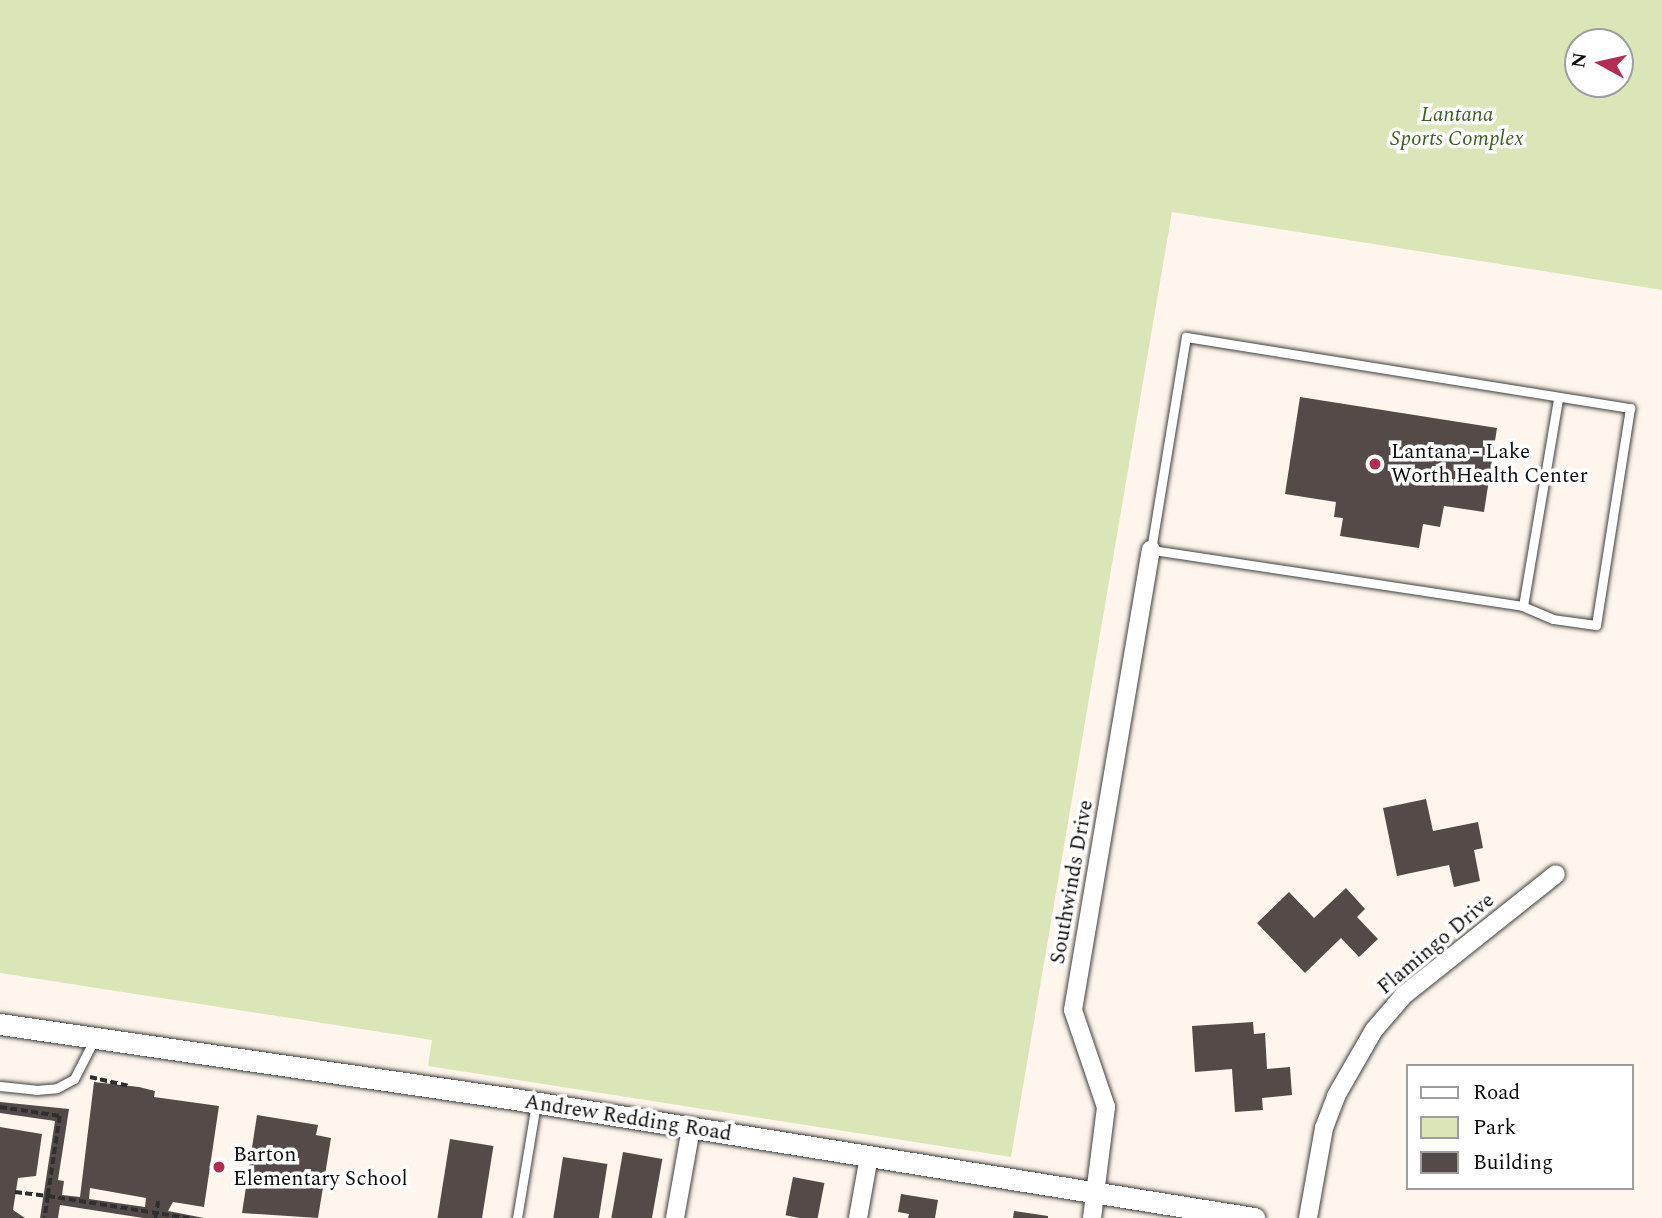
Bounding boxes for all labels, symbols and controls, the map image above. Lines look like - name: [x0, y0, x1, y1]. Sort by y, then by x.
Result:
- north arrow: [1564, 28, 1634, 98]
- text: N: [1564, 51, 1595, 70]
- park label: Lantana Sports Complex: [1390, 102, 1524, 152]
- place label: Lantana - Lake Worth Health Center: [1391, 439, 1588, 489]
- marker: Lantana - Lake Worth Health Center: [1365, 454, 1385, 474]
- street label: Southwinds Drive: [1045, 798, 1099, 966]
- street label: Flamingo Drive: [1372, 888, 1500, 1000]
- legend: [1406, 1064, 1634, 1190]
- text: Road: [1473, 1077, 1520, 1109]
- street label: Andrew Redding Road: [523, 1089, 733, 1147]
- text: Park: [1473, 1112, 1516, 1144]
- place label: Barton Elementary School: [233, 1142, 408, 1192]
- text: Building: [1473, 1147, 1553, 1179]
- marker: Barton Elementary School: [211, 1159, 227, 1175]

